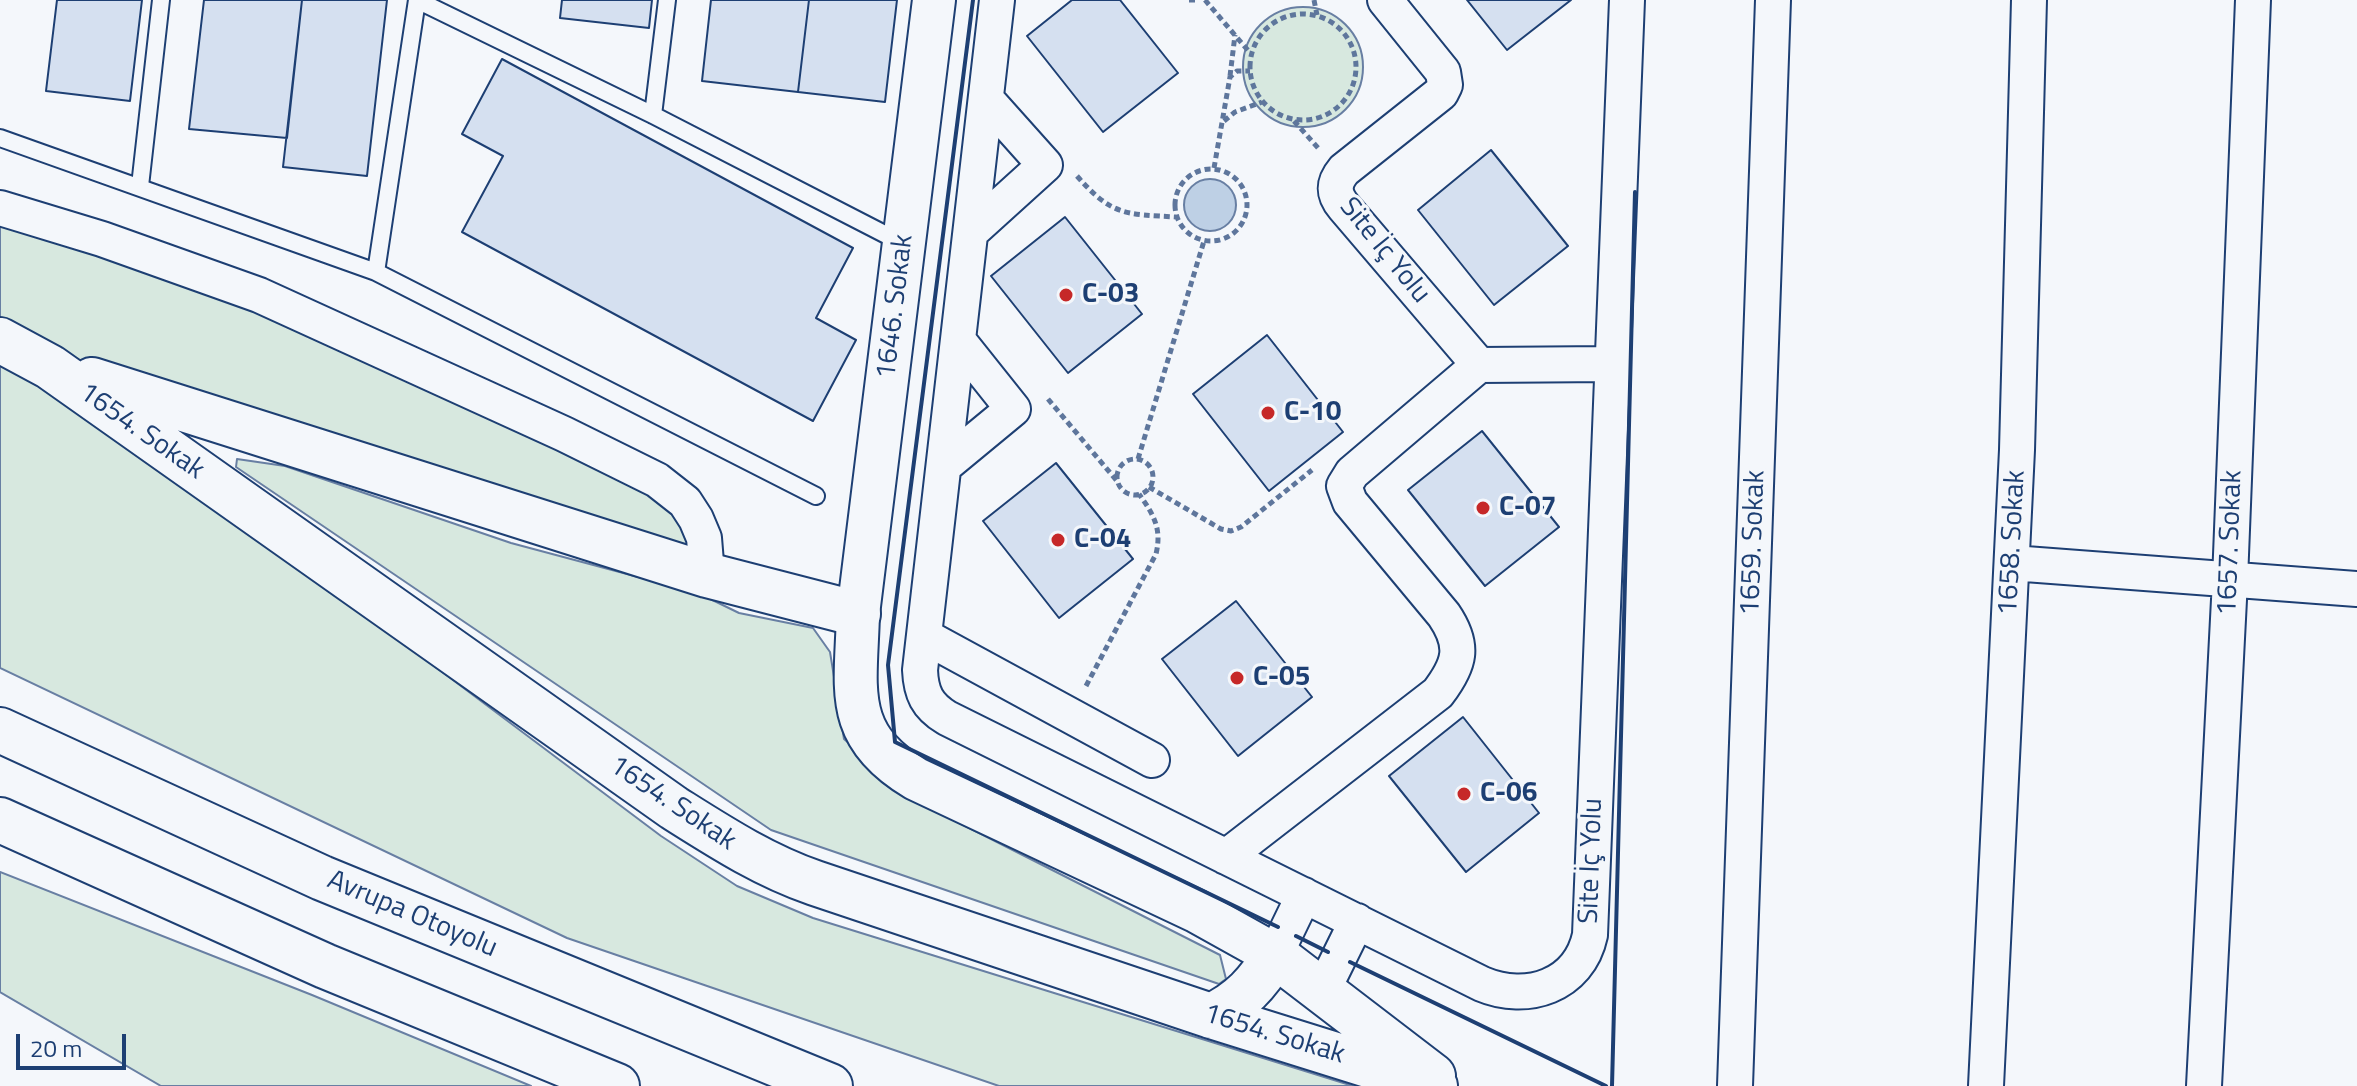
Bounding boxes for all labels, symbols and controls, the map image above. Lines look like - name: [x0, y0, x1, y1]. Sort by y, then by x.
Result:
- street label: Site İç Yolu: [1331, 192, 1437, 310]
- street label: 1646. Sokak: [870, 233, 922, 381]
- place label: C-03: [1082, 278, 1139, 312]
- marker: C-03: [1057, 286, 1075, 304]
- street label: 1654. Sokak: [72, 376, 210, 488]
- place label: C-10: [1284, 396, 1341, 430]
- marker: C-10: [1259, 404, 1277, 422]
- street label: 1658. Sokak: [1992, 469, 2034, 617]
- street label: 1659. Sokak: [1735, 470, 1773, 616]
- street label: 1657. Sokak: [2212, 470, 2250, 616]
- place label: C-07: [1499, 491, 1556, 525]
- marker: C-07: [1474, 499, 1492, 517]
- place label: C-04: [1074, 523, 1131, 557]
- marker: C-04: [1049, 531, 1067, 549]
- place label: C-05: [1253, 661, 1310, 695]
- marker: C-05: [1228, 669, 1246, 687]
- street label: 1654. Sokak: [602, 749, 742, 859]
- place label: C-06: [1480, 777, 1537, 811]
- marker: C-06: [1455, 785, 1473, 803]
- street label: Site İç Yolu: [1573, 798, 1611, 924]
- street label: Avrupa Otoyolu: [322, 864, 502, 966]
- street label: 1654. Sokak: [1199, 998, 1349, 1072]
- scale bar: [20, 1018, 130, 1068]
- text: 20 m: [30, 1030, 82, 1066]

